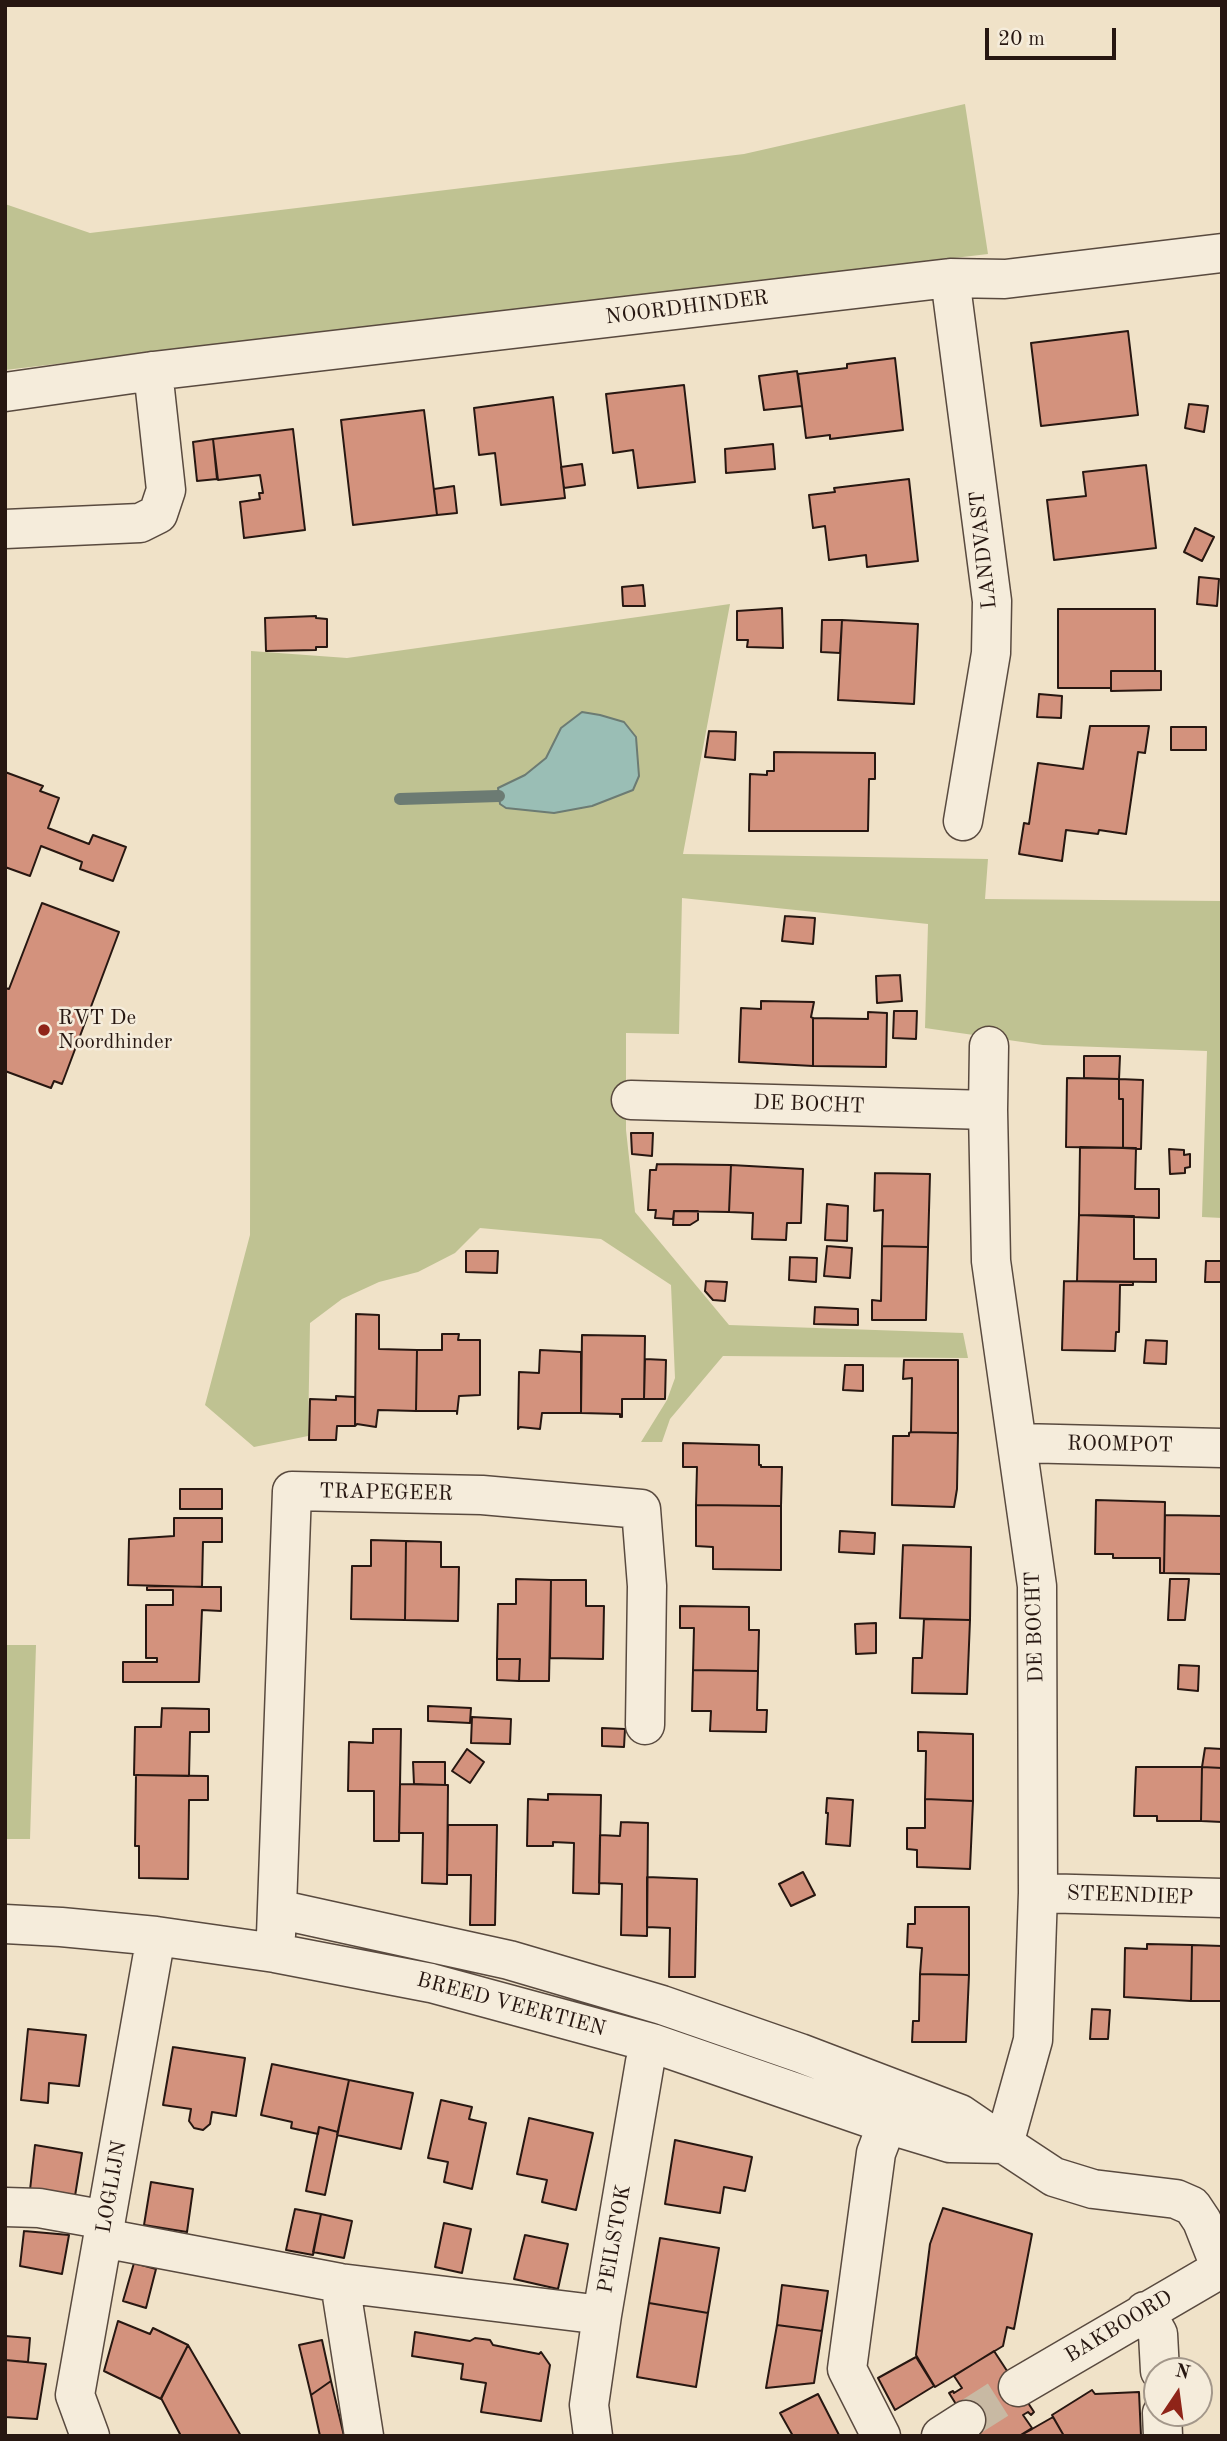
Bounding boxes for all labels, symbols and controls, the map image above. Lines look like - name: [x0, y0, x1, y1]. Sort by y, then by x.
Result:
- scale bar: [989, 14, 1120, 58]
- text: 20 m: [998, 29, 1045, 50]
- street label: NOORDHINDER: [604, 286, 770, 330]
- street label: LANDVAST: [965, 490, 1003, 610]
- place label: RVT De Noordhinder: [58, 1005, 172, 1055]
- marker: RVT De Noordhinder: [36, 1022, 52, 1038]
- street label: DE BOCHT: [753, 1090, 865, 1120]
- street label: ROOMPOT: [1067, 1431, 1173, 1459]
- street label: TRAPEGEER: [319, 1479, 453, 1507]
- street label: DE BOCHT: [1020, 1571, 1050, 1683]
- street label: STEENDIEP: [1066, 1881, 1194, 1911]
- street label: BREED VEERTIEN: [414, 1968, 608, 2042]
- street label: LOGLIJN: [91, 2139, 133, 2235]
- street label: PEILSTOK: [593, 2183, 637, 2295]
- street label: BAKBOORD: [1061, 2285, 1177, 2369]
- north arrow: [1143, 2357, 1213, 2427]
- text: N: [1173, 2362, 1192, 2384]

